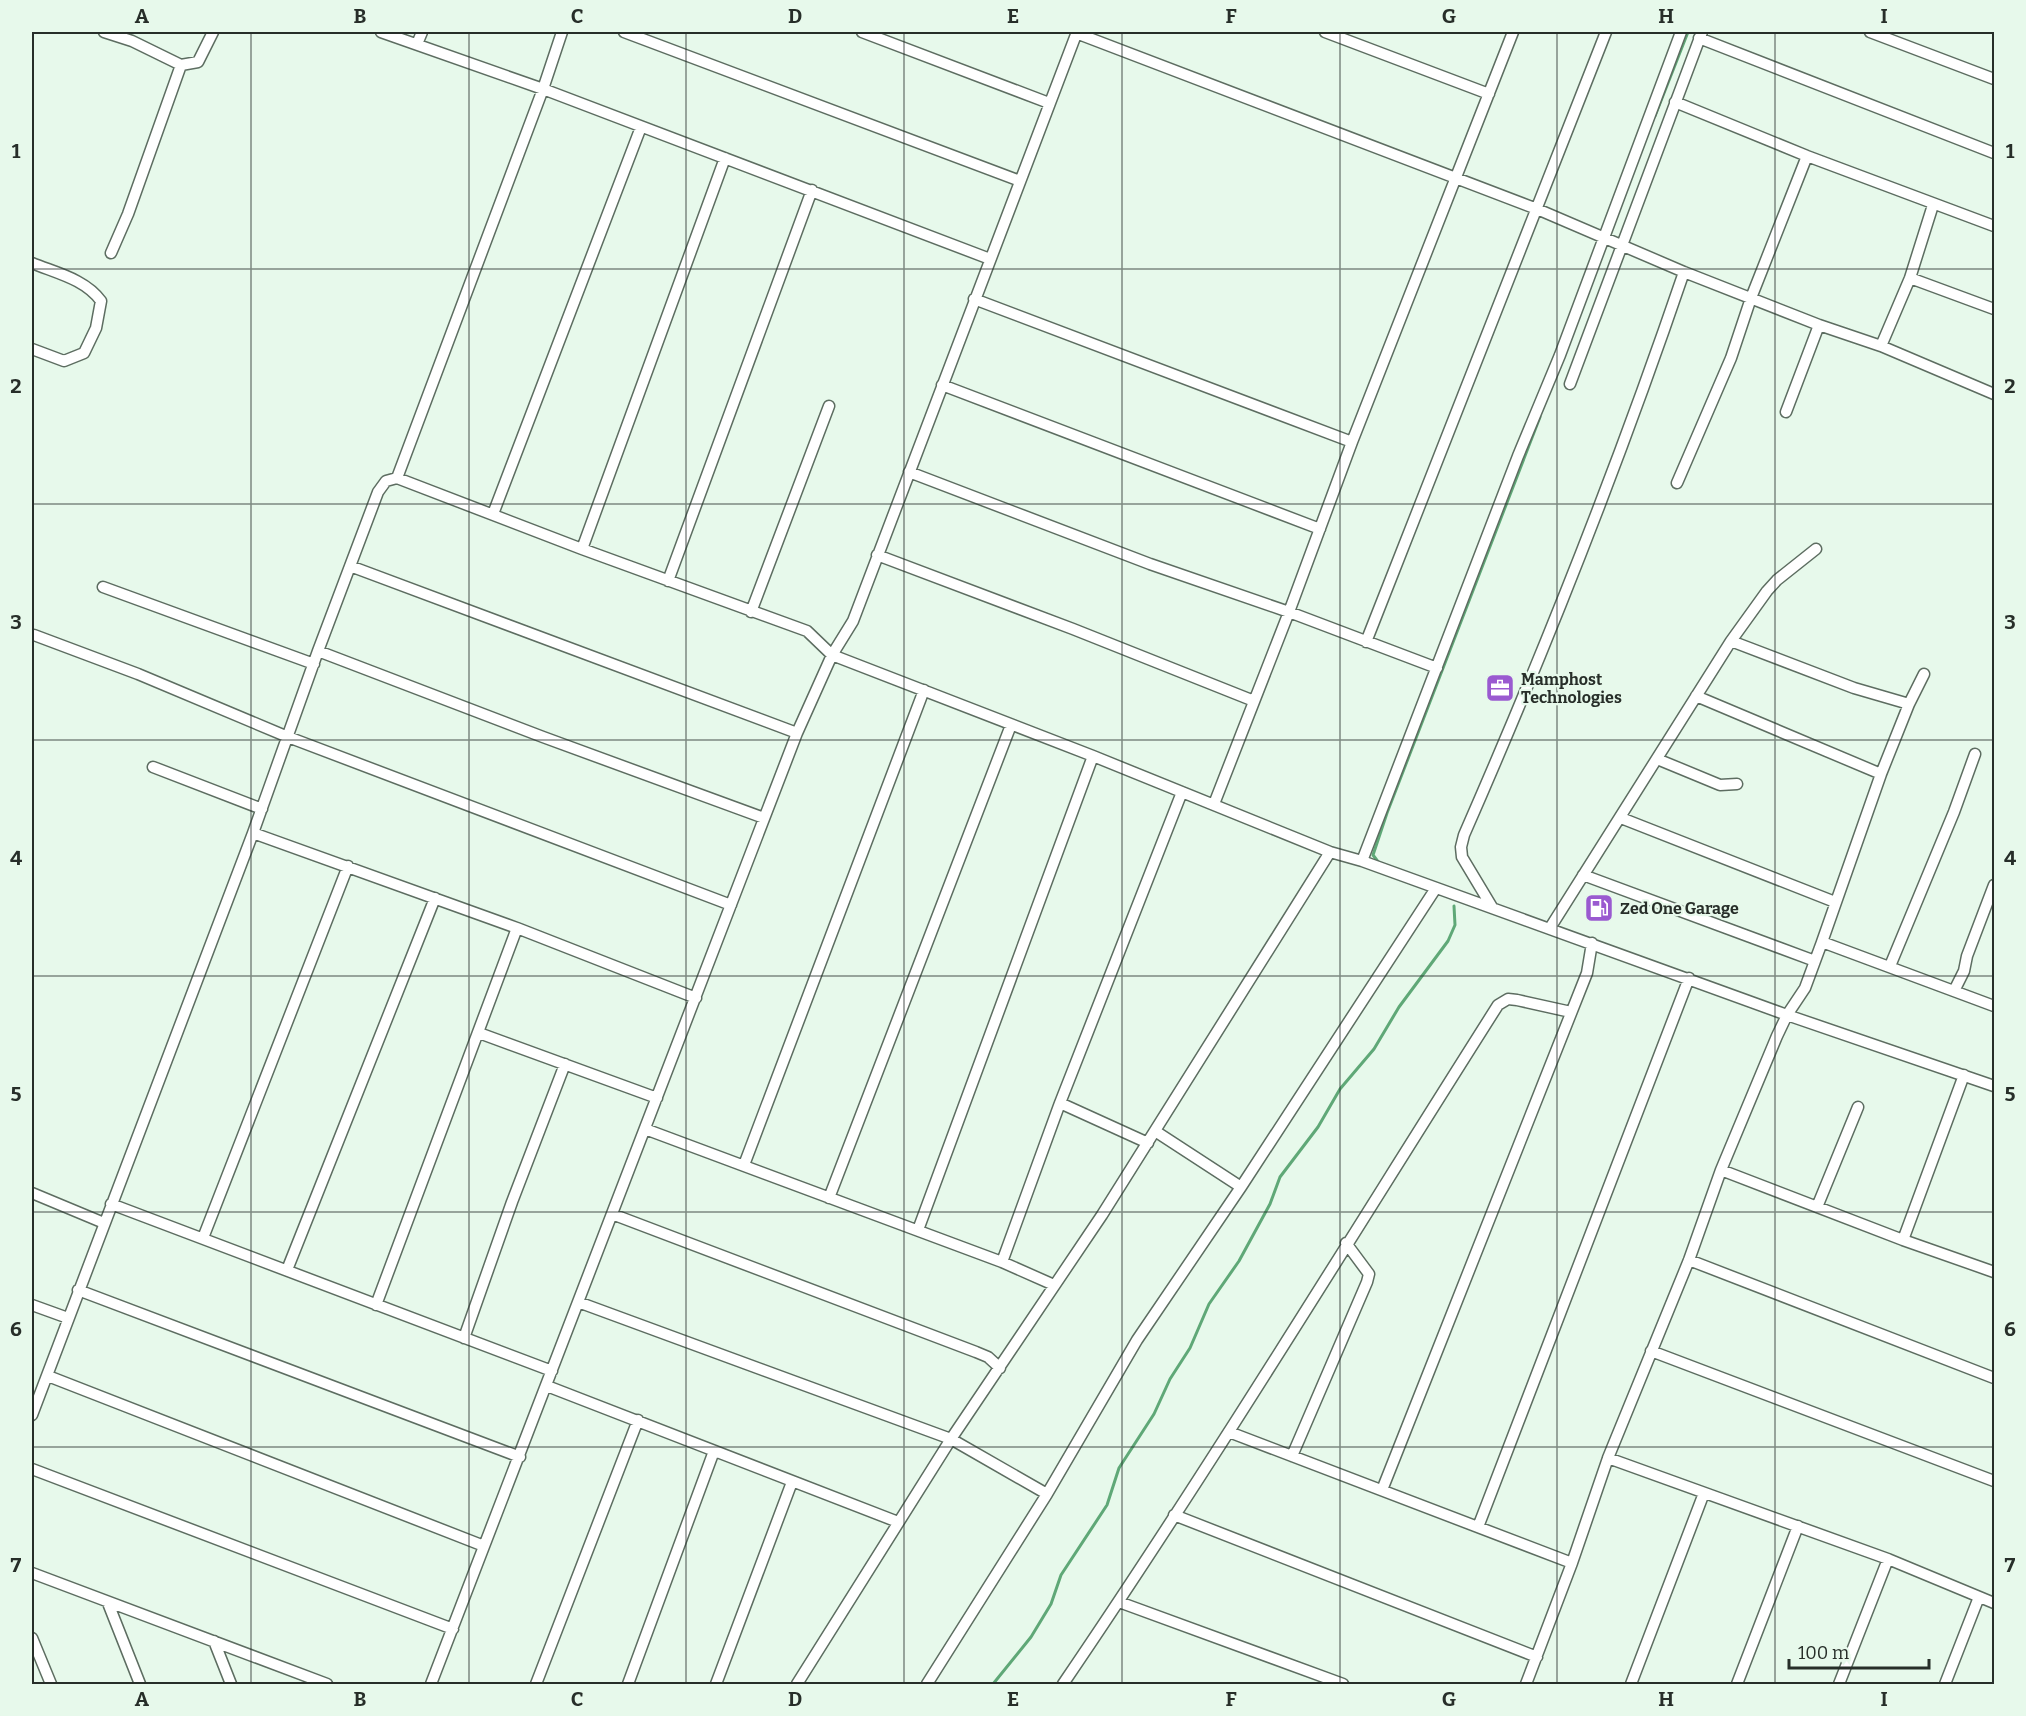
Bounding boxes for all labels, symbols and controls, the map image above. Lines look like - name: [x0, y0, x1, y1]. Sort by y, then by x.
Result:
- text: A: [135, 4, 150, 28]
- text: B: [354, 4, 367, 28]
- text: C: [571, 4, 583, 28]
- text: D: [788, 4, 802, 28]
- text: E: [1007, 4, 1019, 28]
- text: F: [1225, 4, 1237, 28]
- text: G: [1442, 4, 1456, 28]
- text: H: [1658, 4, 1674, 28]
- text: I: [1880, 4, 1888, 28]
- text: 1: [12, 139, 21, 163]
- text: 1: [2006, 139, 2015, 163]
- text: 2: [10, 374, 22, 398]
- text: 2: [2004, 374, 2016, 398]
- text: 3: [10, 610, 22, 634]
- text: 3: [2004, 610, 2016, 634]
- place label: Mamphost Technologies: [1521, 670, 1622, 707]
- office icon: Mamphost Technologies: [1484, 672, 1516, 704]
- text: 4: [10, 846, 22, 870]
- text: 4: [2004, 846, 2016, 870]
- fuel station icon: Zed One Garage: [1583, 892, 1615, 924]
- place label: Zed One Garage: [1620, 899, 1739, 918]
- text: 5: [11, 1082, 22, 1106]
- text: 5: [2005, 1082, 2016, 1106]
- text: 6: [10, 1317, 22, 1341]
- text: 6: [2004, 1317, 2016, 1341]
- text: 7: [11, 1553, 22, 1577]
- text: 7: [2005, 1553, 2016, 1577]
- scale bar: [1789, 1632, 1928, 1670]
- text: 100 m: [1798, 1642, 1849, 1664]
- text: A: [135, 1687, 150, 1711]
- text: B: [354, 1687, 367, 1711]
- text: C: [571, 1687, 583, 1711]
- text: D: [788, 1687, 802, 1711]
- text: E: [1007, 1687, 1019, 1711]
- text: F: [1225, 1687, 1237, 1711]
- text: G: [1442, 1687, 1456, 1711]
- text: H: [1658, 1687, 1674, 1711]
- text: I: [1880, 1687, 1888, 1711]

